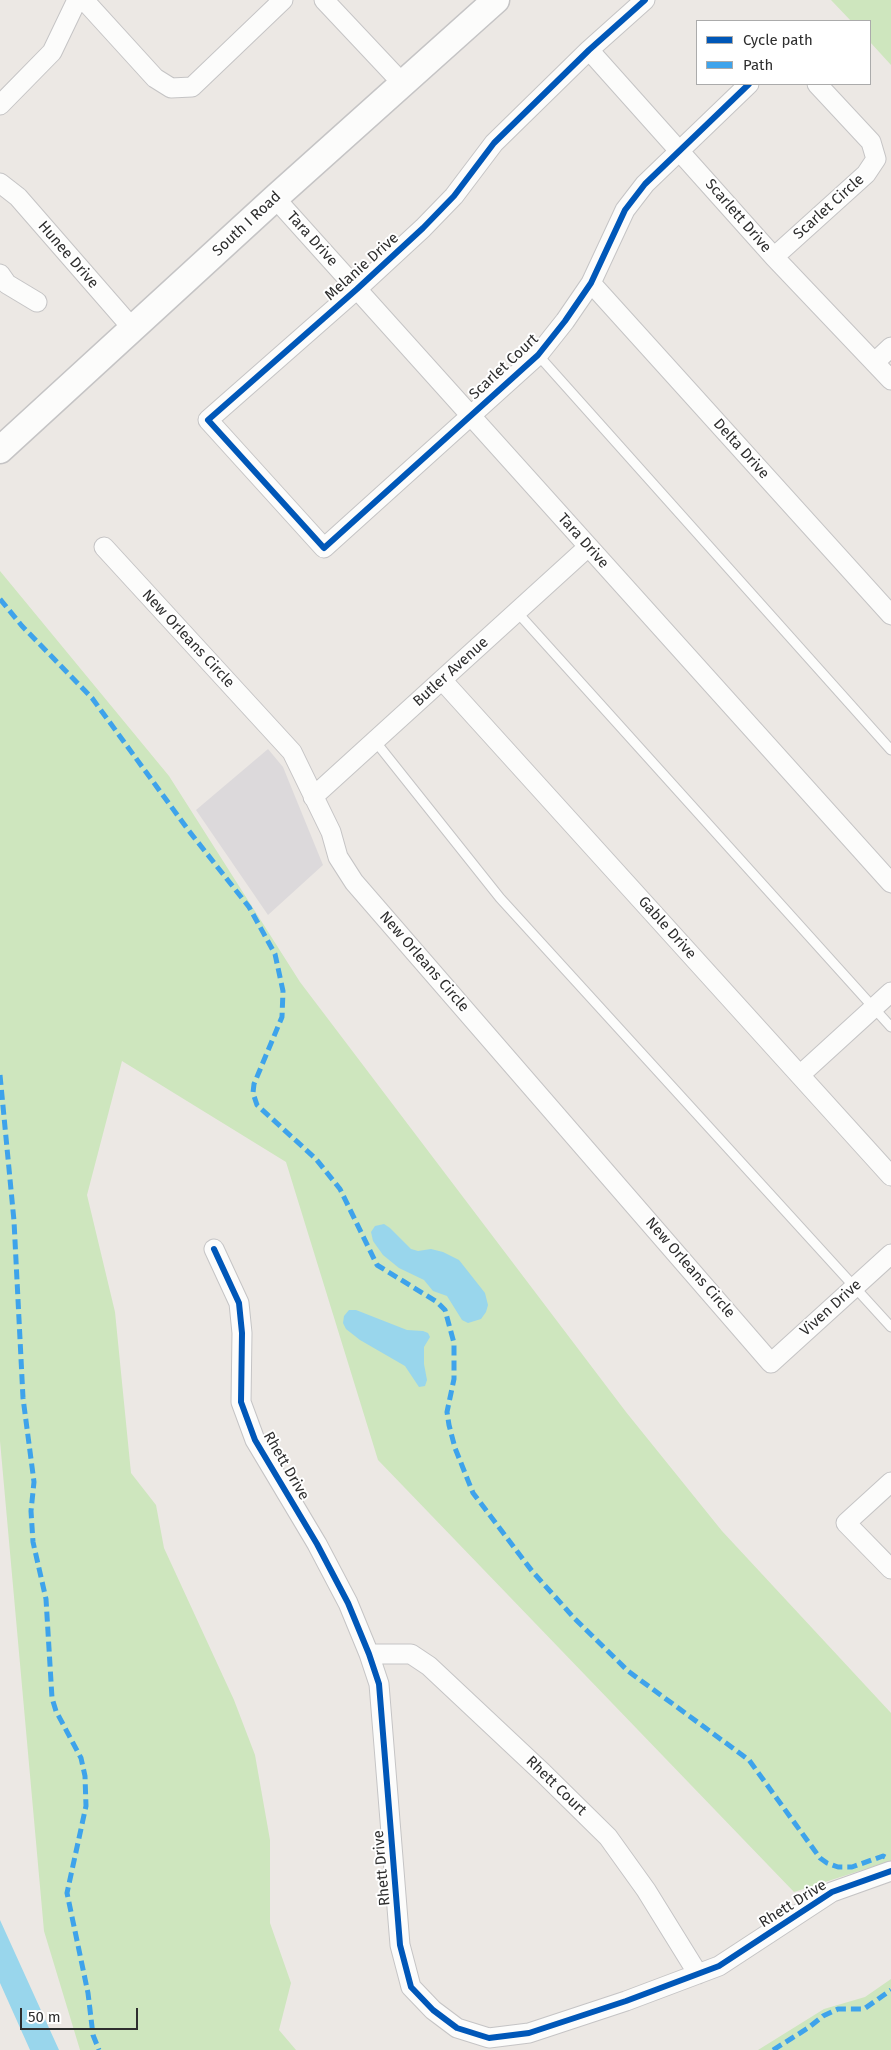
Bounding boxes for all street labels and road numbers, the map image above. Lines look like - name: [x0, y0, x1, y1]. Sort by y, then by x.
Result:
- street label: Scarlet Circle: [790, 171, 868, 243]
- street label: Scarlett Drive: [701, 176, 775, 256]
- street label: South I Road: [209, 188, 285, 260]
- street label: Tara Drive: [283, 208, 341, 270]
- street label: Hunee Drive: [34, 218, 102, 292]
- street label: Melanie Drive: [322, 229, 402, 305]
- street label: Scarlet Court: [466, 330, 542, 404]
- street label: Delta Drive: [709, 415, 773, 483]
- street label: Tara Drive: [554, 510, 612, 572]
- street label: New Orleans Circle: [138, 586, 238, 692]
- street label: Butler Avenue: [410, 633, 492, 711]
- street label: Gable Drive: [634, 893, 700, 963]
- street label: New Orleans Circle: [375, 908, 473, 1016]
- street label: New Orleans Circle: [641, 1214, 739, 1322]
- street label: Viven Drive: [797, 1276, 865, 1340]
- street label: Rhett Drive: [259, 1429, 313, 1503]
- street label: Rhett Court: [522, 1753, 590, 1819]
- street label: Rhett Drive: [370, 1829, 394, 1907]
- street label: Rhett Drive: [756, 1876, 830, 1932]

